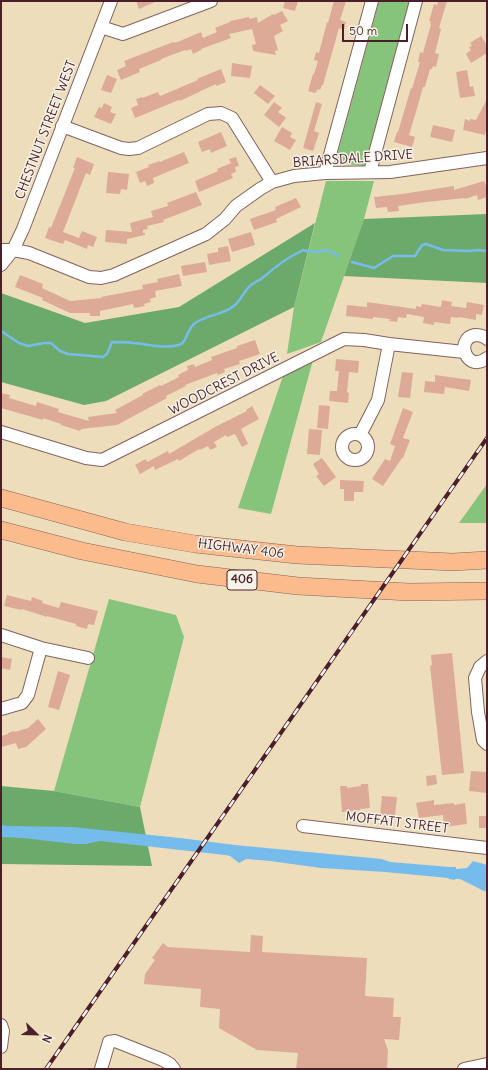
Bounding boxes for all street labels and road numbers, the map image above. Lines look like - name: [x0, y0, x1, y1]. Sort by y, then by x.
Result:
- street label: CHESTNUT STREET WEST: [12, 58, 80, 202]
- street label: BRIARSDALE DRIVE: [292, 147, 414, 171]
- street label: WOODCREST DRIVE: [166, 349, 282, 419]
- street label: HIGHWAY 406: [197, 536, 285, 562]
- road number: 406: [227, 570, 257, 590]
- street label: MOFFATT STREET: [345, 809, 449, 837]

